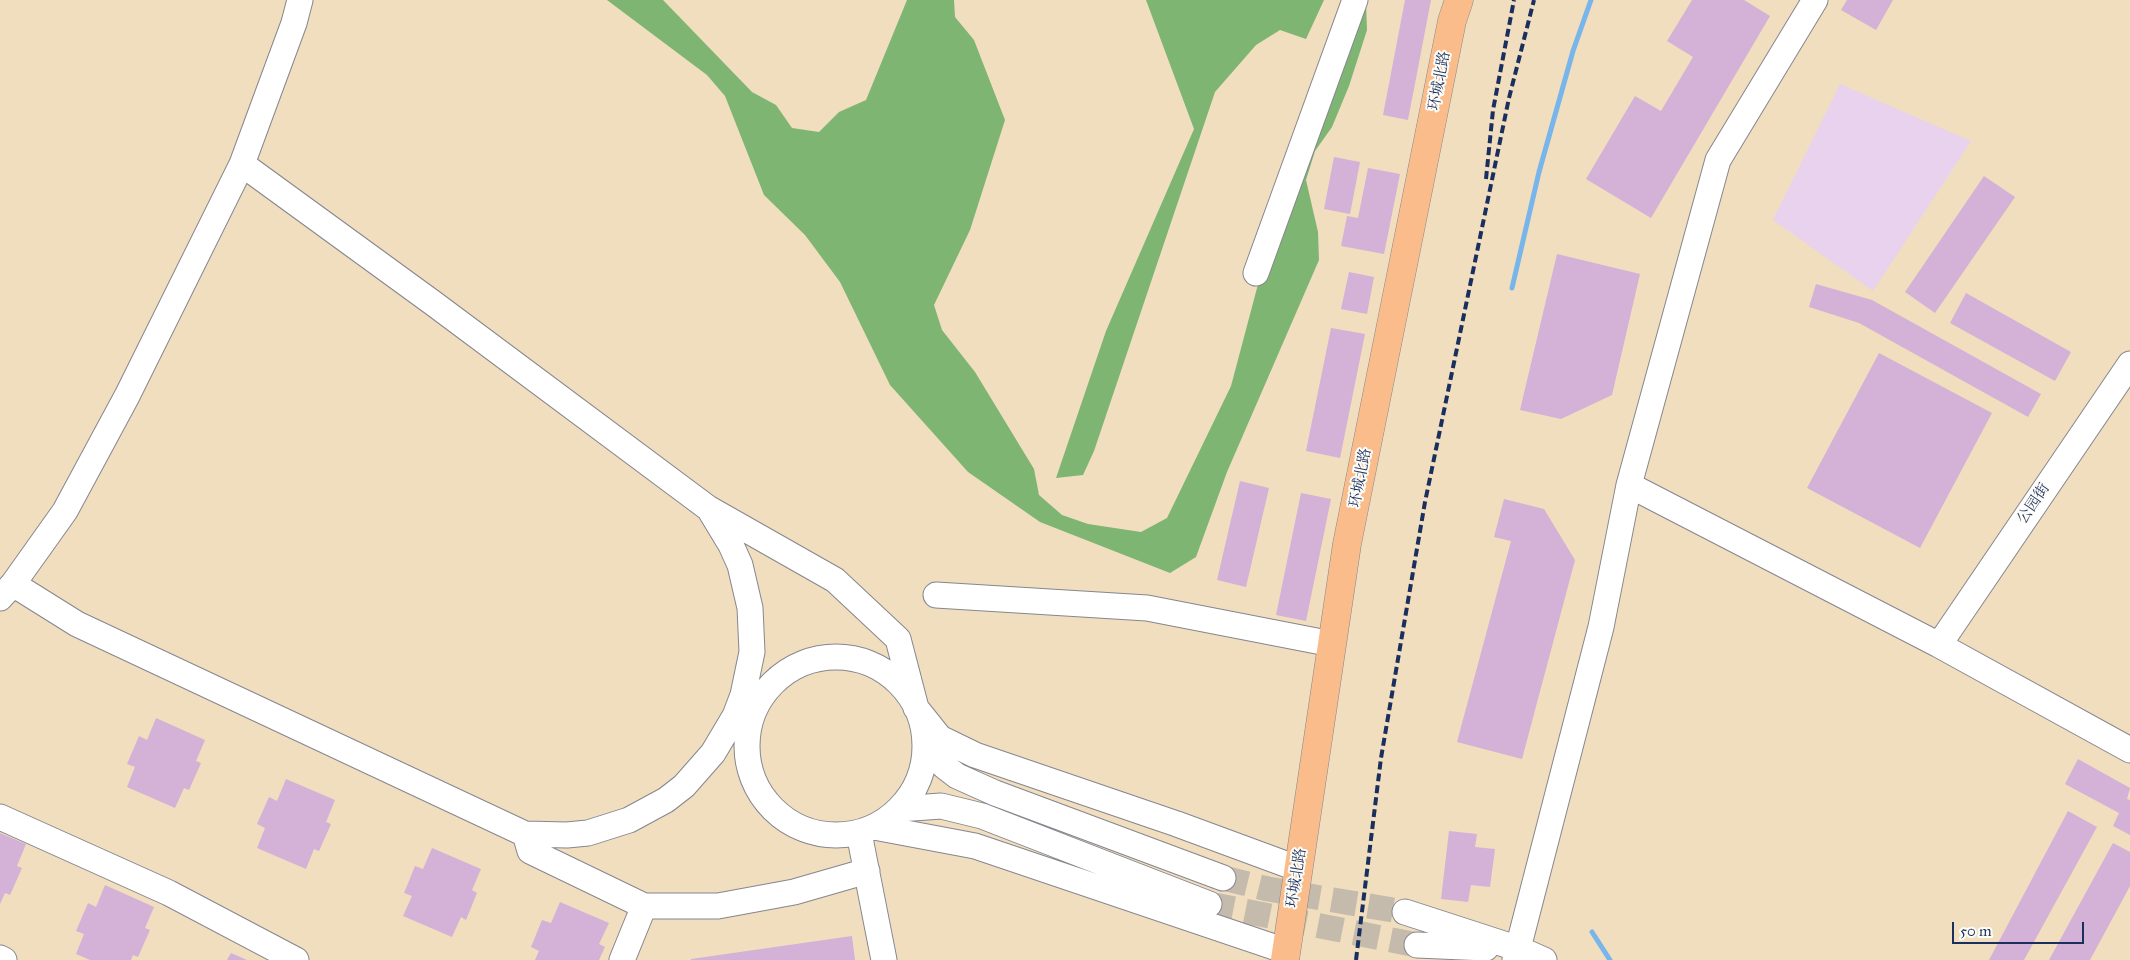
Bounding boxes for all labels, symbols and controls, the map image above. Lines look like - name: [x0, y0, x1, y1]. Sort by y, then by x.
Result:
- street label: 环城北路: [1425, 50, 1455, 112]
- street label: 环城北路: [1346, 447, 1376, 509]
- street label: 公园街: [2014, 480, 2054, 528]
- street label: 环城北路: [1283, 847, 1311, 909]
- scale bar: [1955, 912, 2088, 944]
- text: 50 m: [1960, 922, 1992, 940]

